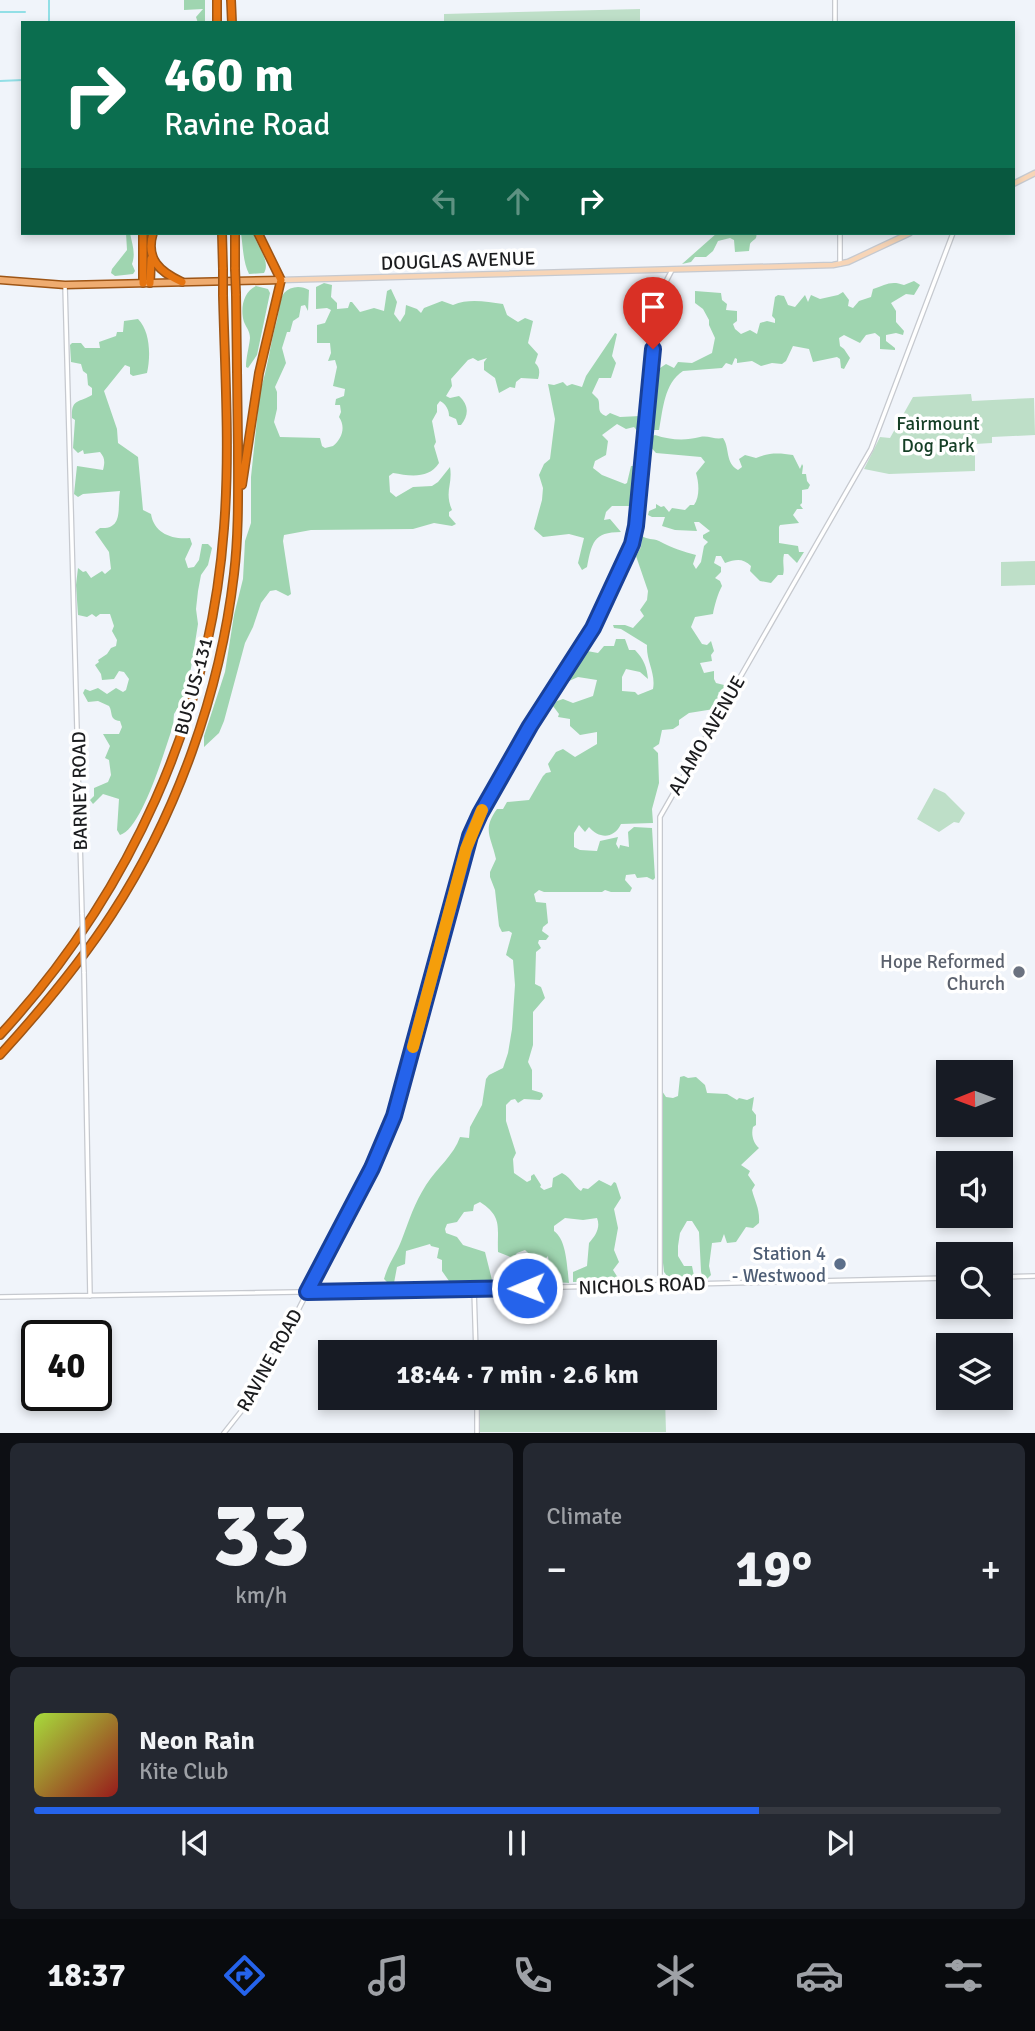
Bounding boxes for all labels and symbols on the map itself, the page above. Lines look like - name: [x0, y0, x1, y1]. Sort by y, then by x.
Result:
- street label: DOUGLAS AVENUE: [380, 246, 536, 276]
- pin: [623, 277, 683, 349]
- park label: Fairmount Dog Park: [896, 412, 980, 458]
- street label: BUS US-131: [169, 635, 218, 737]
- street label: ALAMO AVENUE: [663, 672, 751, 799]
- street label: BARNEY ROAD: [67, 731, 93, 851]
- place label: Hope Reformed Church: [880, 950, 1005, 996]
- marker: Hope Reformed Church: [1011, 964, 1027, 980]
- north arrow: [936, 1060, 1013, 1138]
- place label: Station 4 - Westwood: [732, 1242, 826, 1288]
- position arrow: [490, 1251, 564, 1325]
- marker: Station 4 - Westwood: [832, 1256, 848, 1272]
- street label: NICHOLS ROAD: [578, 1272, 706, 1300]
- street label: RAVINE ROAD: [232, 1305, 308, 1416]
- speed limit sign: 40: [21, 1320, 112, 1411]

